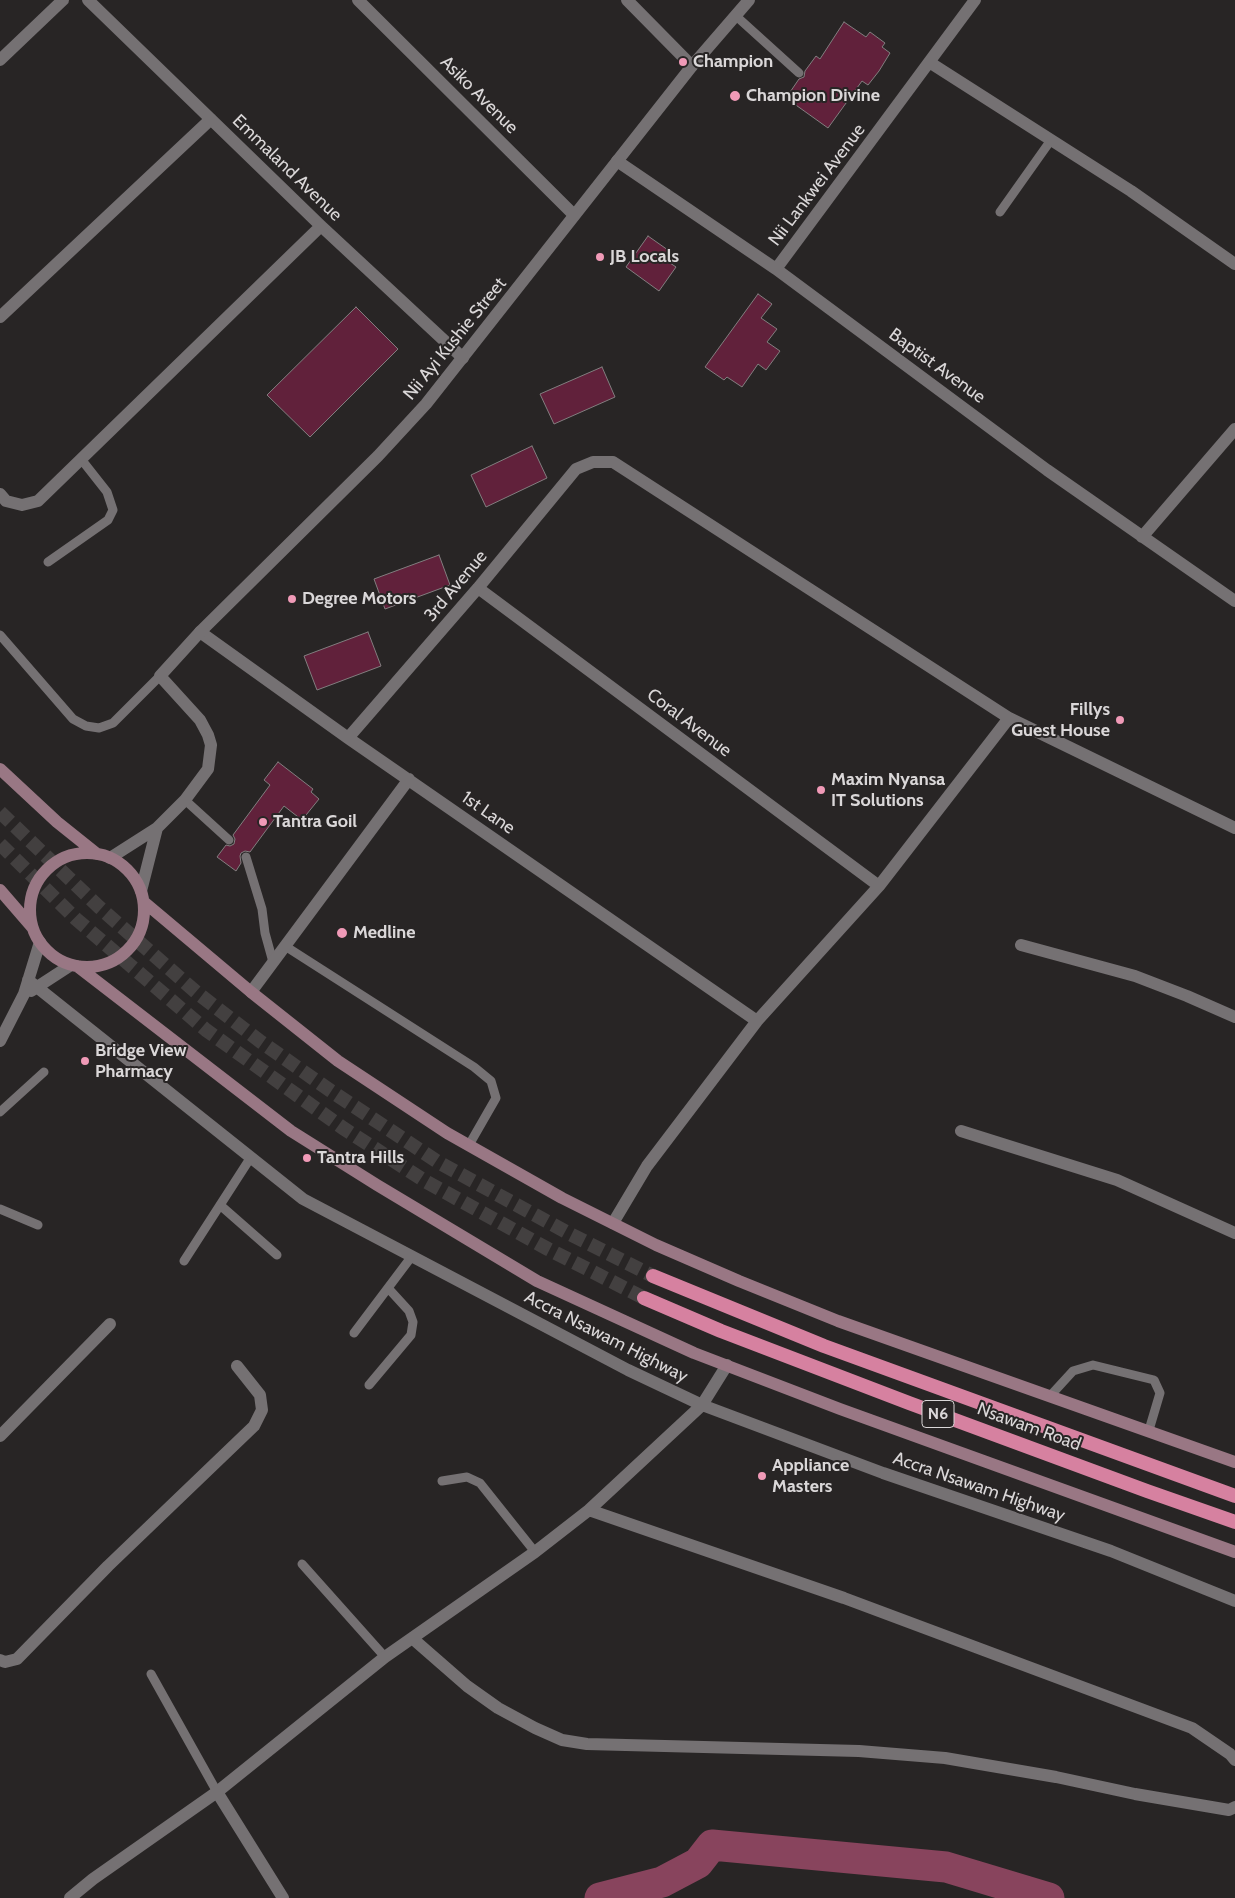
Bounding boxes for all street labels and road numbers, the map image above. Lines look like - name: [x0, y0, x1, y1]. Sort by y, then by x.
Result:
- street label: Asiko Avenue: [436, 52, 522, 138]
- street label: Emmaland Avenue: [228, 110, 346, 226]
- street label: Nii Lankwei Avenue: [764, 120, 870, 250]
- street label: Nii Ayi Kushie Street: [399, 273, 511, 405]
- street label: Baptist Avenue: [885, 324, 989, 408]
- street label: 3rd Avenue: [420, 546, 492, 626]
- street label: Coral Avenue: [642, 684, 736, 762]
- street label: 1st Lane: [457, 787, 519, 839]
- street label: Accra Nsawam Highway: [521, 1286, 691, 1388]
- street label: Nsawam Road: [974, 1398, 1084, 1456]
- road number: N6: [922, 1400, 954, 1428]
- street label: Accra Nsawam Highway: [890, 1447, 1068, 1527]

